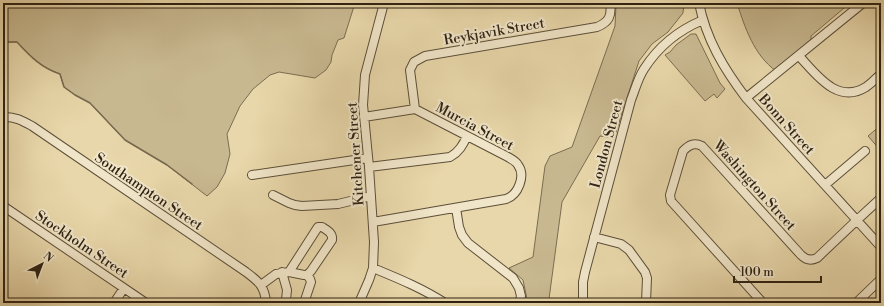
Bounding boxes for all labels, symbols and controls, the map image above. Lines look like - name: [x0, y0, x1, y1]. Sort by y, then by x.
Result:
- street label: Reykjavik Street: [442, 14, 546, 50]
- street label: Bonn Street: [754, 90, 818, 159]
- street label: London Street: [587, 98, 627, 190]
- street label: Murcia Street: [432, 99, 517, 155]
- street label: Kitchener Street: [343, 101, 369, 207]
- street label: Washington Street: [708, 136, 800, 235]
- street label: Southampton Street: [91, 149, 206, 235]
- street label: Stockholm Street: [31, 207, 132, 283]
- north arrow: [22, 244, 62, 284]
- text: N: [40, 249, 56, 266]
- scale bar: [734, 258, 821, 284]
- text: 100 m: [740, 265, 774, 280]

